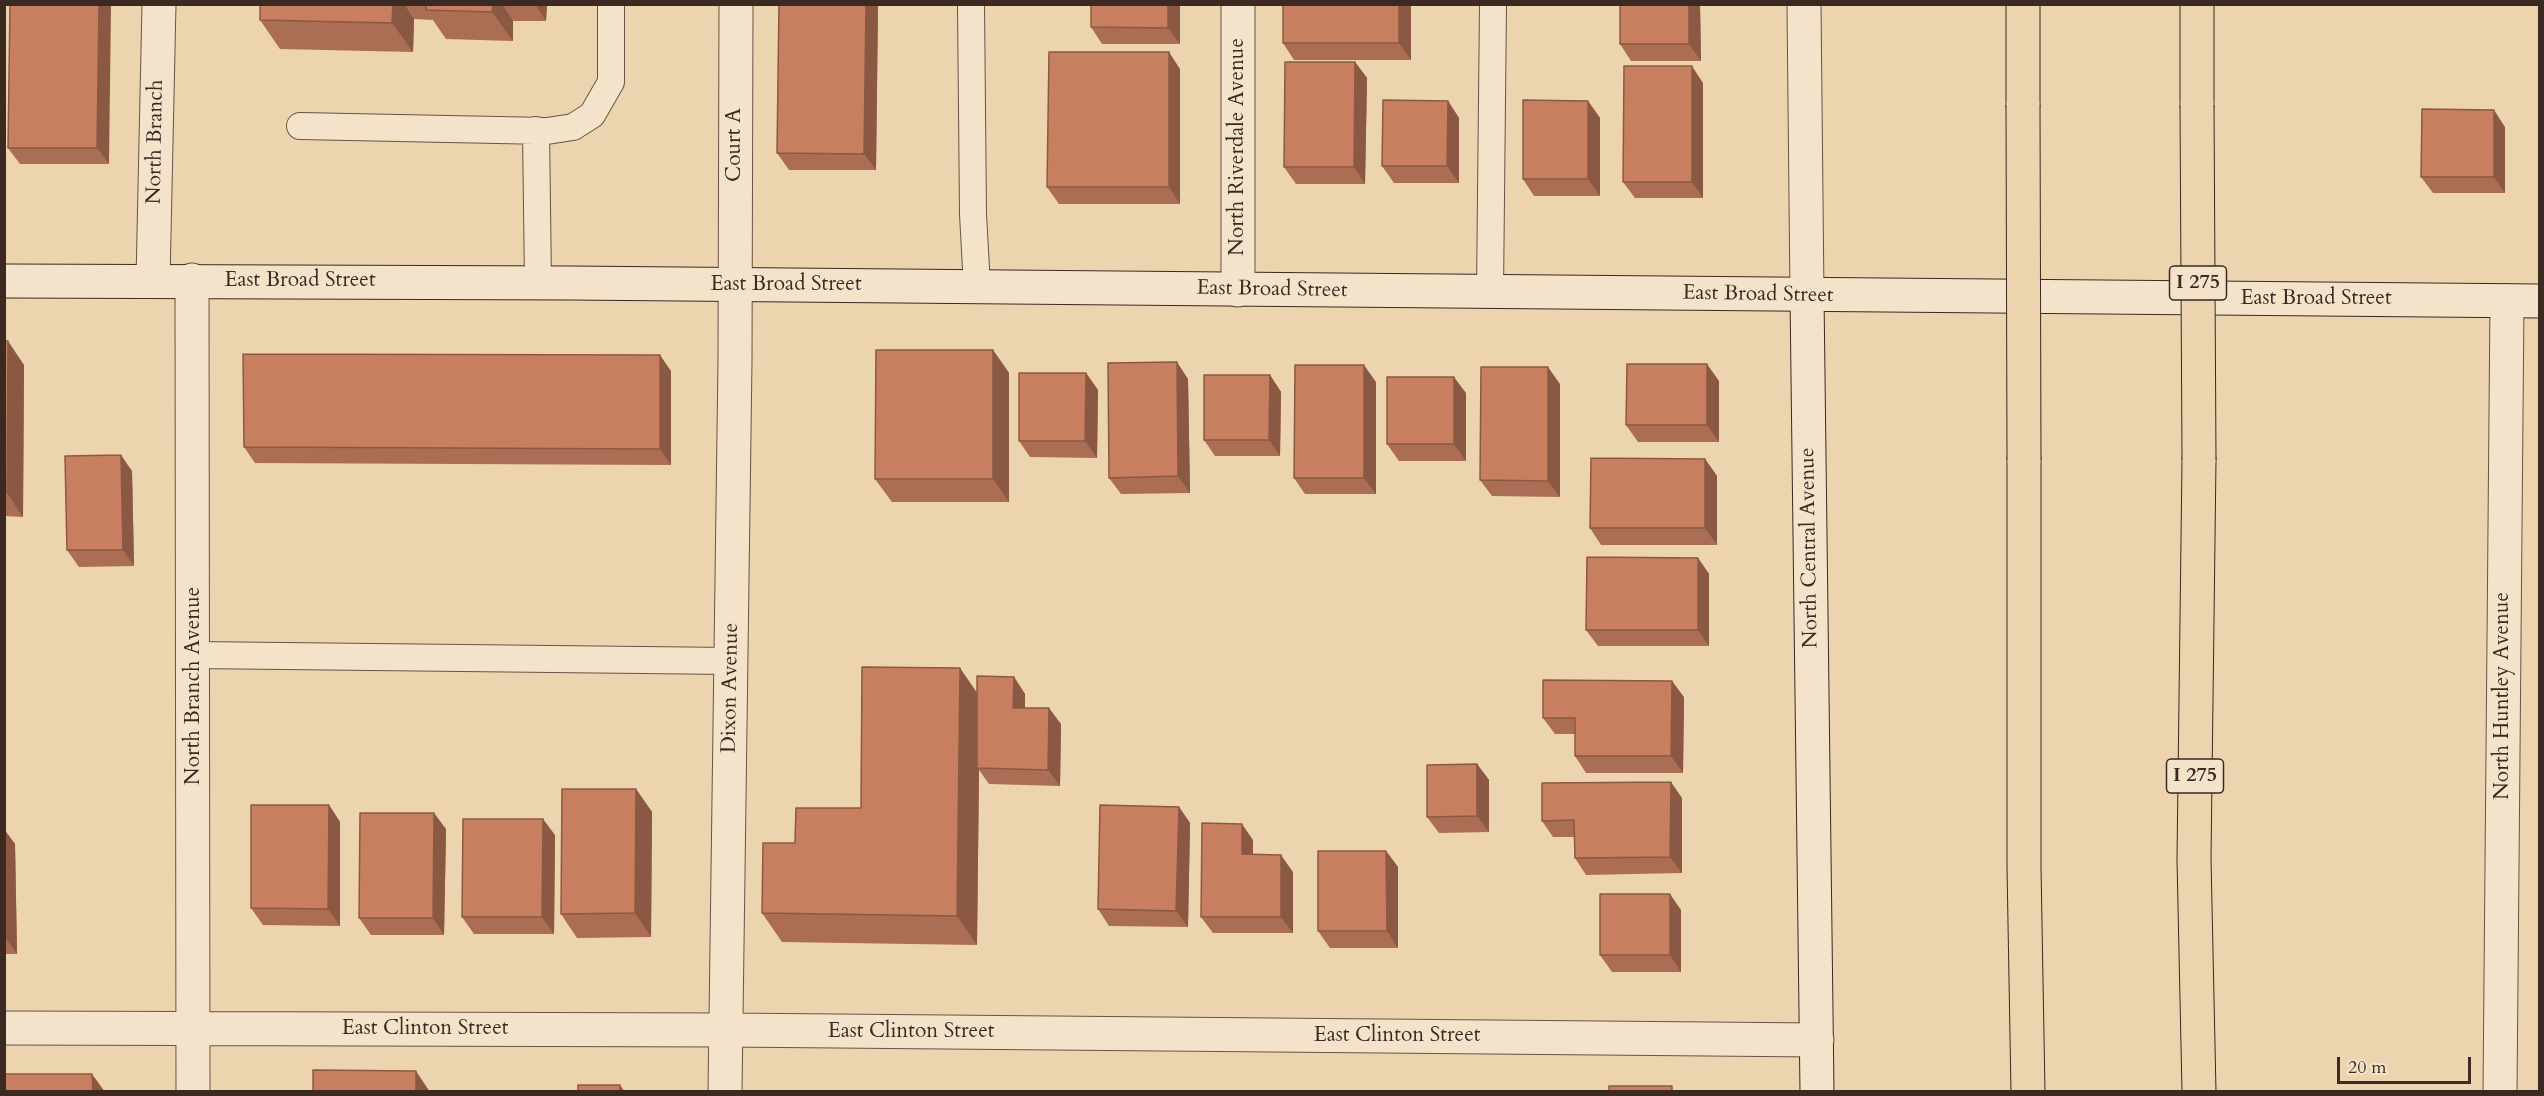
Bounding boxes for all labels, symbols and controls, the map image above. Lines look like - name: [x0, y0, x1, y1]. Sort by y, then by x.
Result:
- street label: North Riverdale Avenue: [1225, 38, 1251, 256]
- street label: North Branch: [142, 79, 170, 205]
- street label: Court A: [722, 108, 748, 182]
- road number: I 275: [2170, 266, 2226, 300]
- street label: East Broad Street: [224, 268, 376, 294]
- street label: East Broad Street: [710, 272, 862, 298]
- street label: East Broad Street: [1196, 276, 1348, 304]
- street label: East Broad Street: [1682, 281, 1834, 309]
- street label: East Broad Street: [2240, 286, 2392, 312]
- street label: North Central Avenue: [1796, 447, 1824, 649]
- street label: North Branch Avenue: [181, 587, 207, 785]
- street label: North Huntley Avenue: [2490, 592, 2516, 800]
- street label: Dixon Avenue: [717, 623, 745, 753]
- road number: I 275: [2166, 759, 2224, 793]
- street label: East Clinton Street: [342, 1016, 508, 1042]
- street label: East Clinton Street: [828, 1019, 994, 1045]
- street label: East Clinton Street: [1314, 1023, 1480, 1049]
- scale bar: [2340, 1045, 2474, 1083]
- text: 20 m: [2348, 1055, 2387, 1080]

